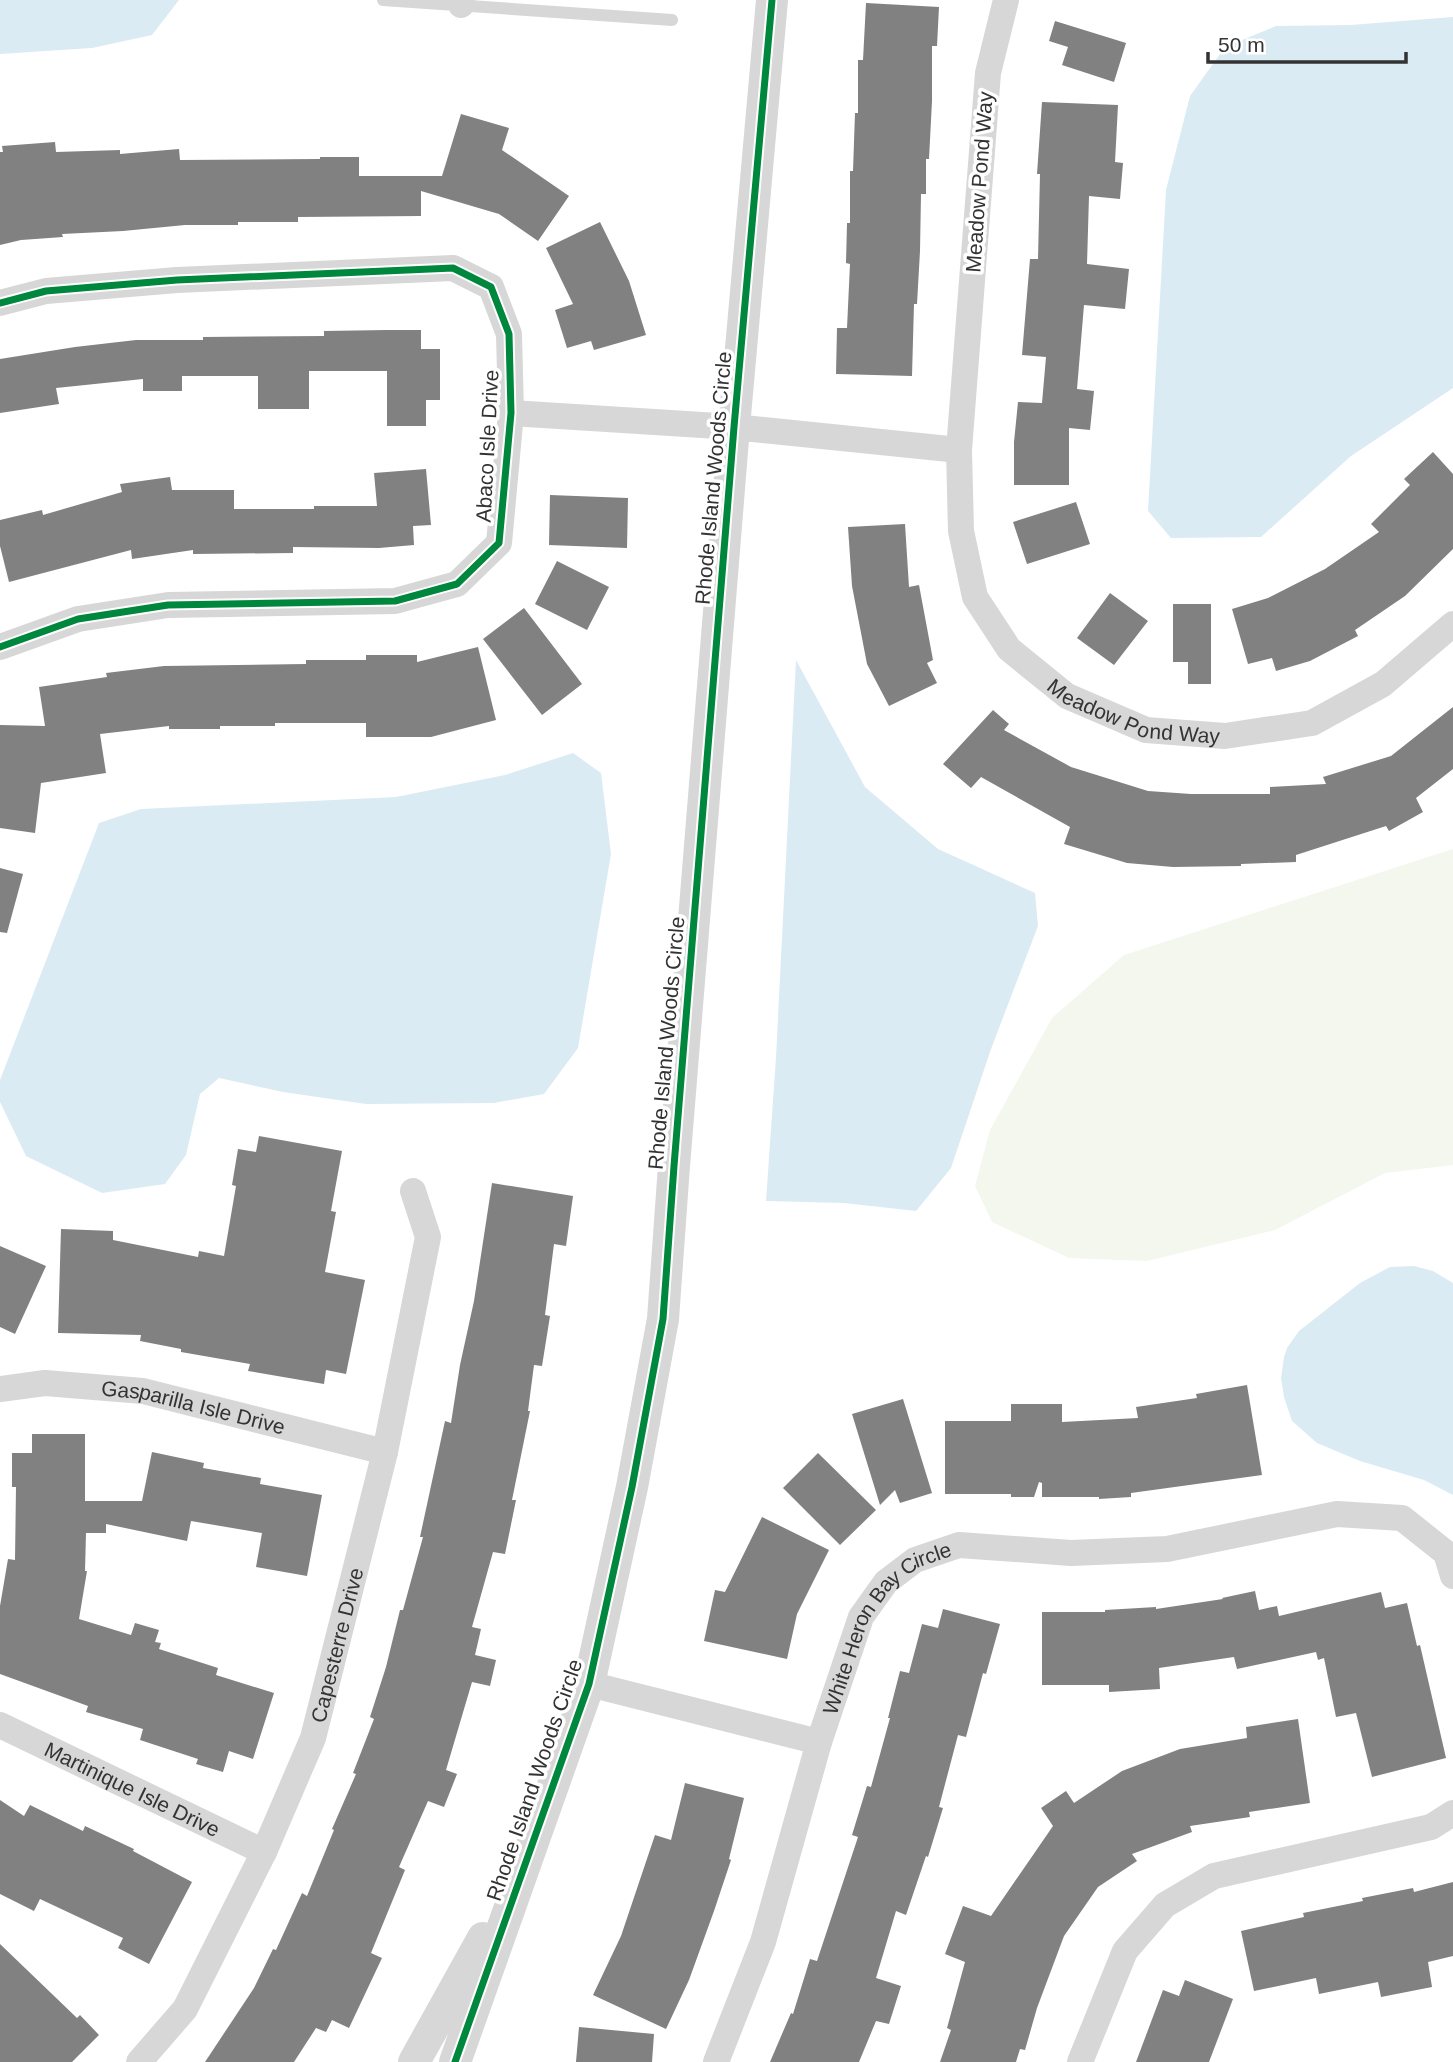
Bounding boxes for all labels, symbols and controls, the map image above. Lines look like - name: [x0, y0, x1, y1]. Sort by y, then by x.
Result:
- scale bar: [1208, 21, 1406, 65]
- text: 50 m: [1218, 33, 1265, 56]
- street label: Meadow Pond Way: [961, 90, 997, 273]
- street label: Rhode Island Woods Circle: [690, 350, 736, 606]
- street label: Abaco Isle Drive: [472, 369, 502, 523]
- street label: Meadow Pond Way: [1043, 674, 1221, 747]
- street label: Rhode Island Woods Circle: [643, 915, 689, 1171]
- street label: Gasparilla Isle Drive: [100, 1376, 288, 1438]
- street label: White Heron Bay Circle: [818, 1537, 954, 1717]
- street label: Capesterre Drive: [306, 1565, 367, 1725]
- street label: Rhode Island Woods Circle: [482, 1656, 586, 1904]
- street label: Martinique Isle Drive: [41, 1737, 224, 1841]

